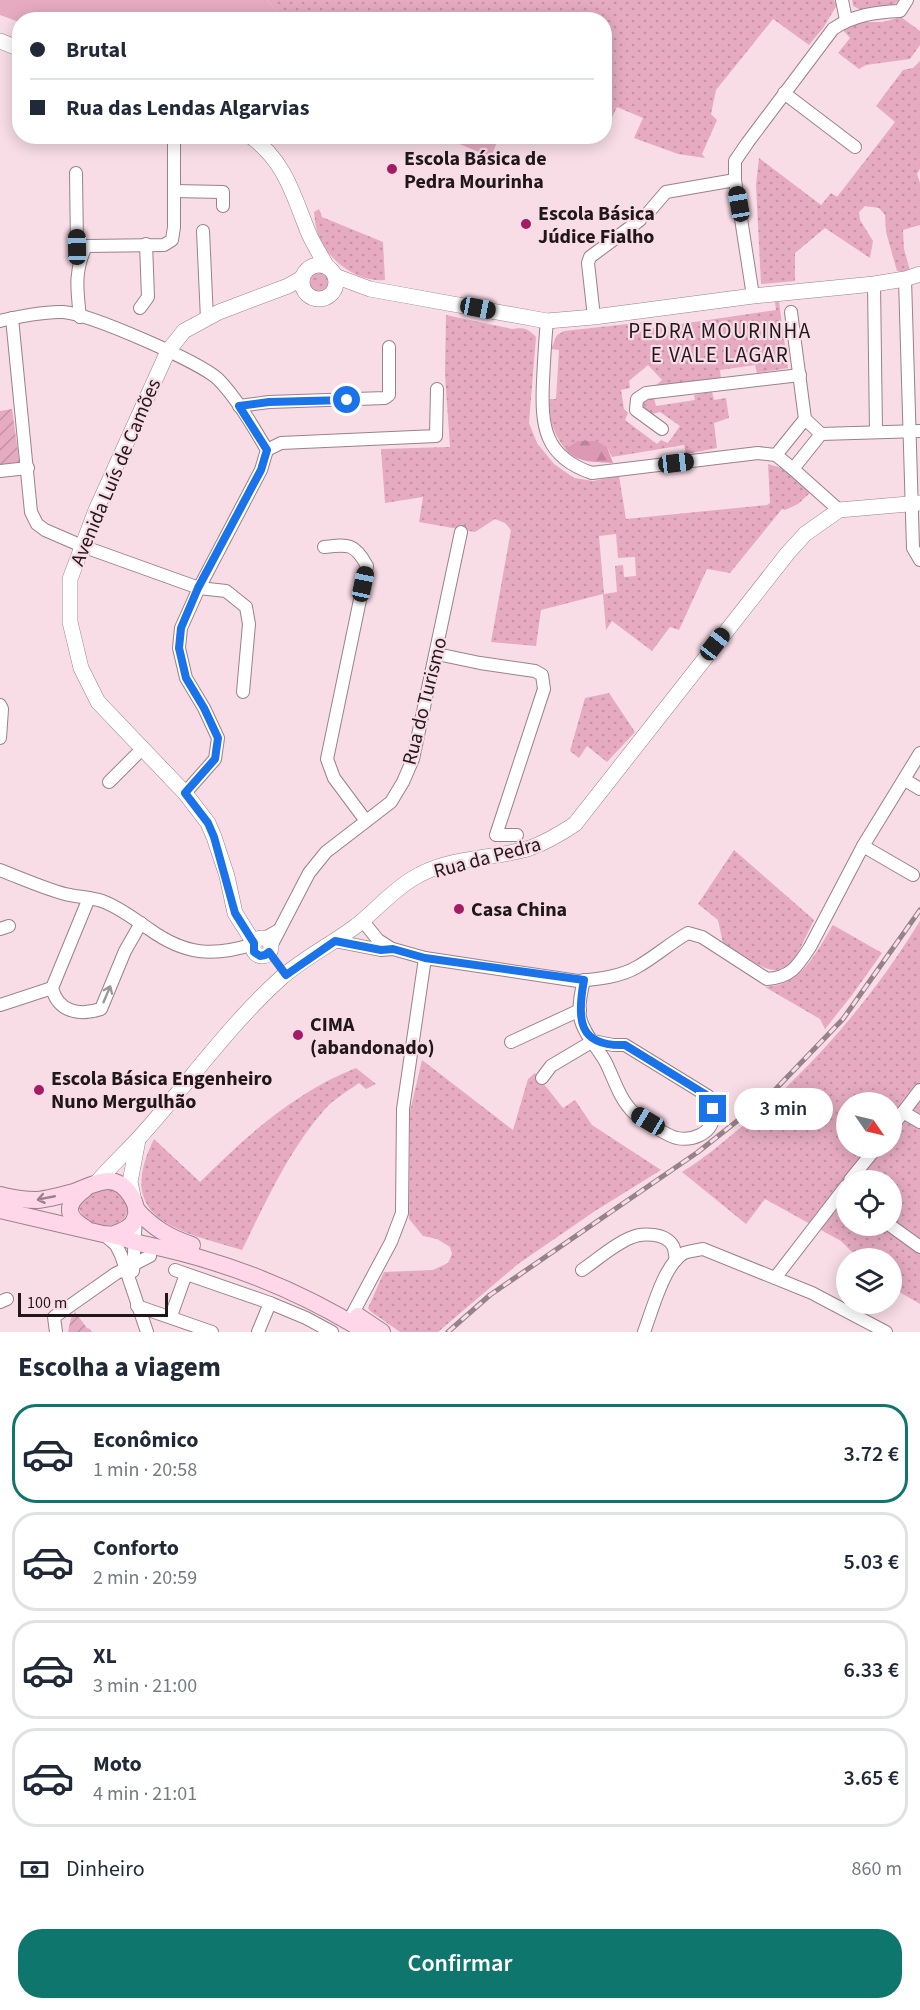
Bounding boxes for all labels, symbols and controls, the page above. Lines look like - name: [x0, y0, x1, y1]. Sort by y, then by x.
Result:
- text: Brutal: [66, 34, 126, 66]
- text: Rua das Lendas Algarvias: [66, 92, 309, 124]
- place label: Escola Básica de Pedra Mourinha: [404, 145, 547, 196]
- marker: Escola Básica de Pedra Mourinha: [385, 162, 399, 176]
- car: [727, 185, 751, 223]
- place label: Escola Básica Júdice Fialho: [538, 200, 655, 251]
- marker: Escola Básica Júdice Fialho: [519, 217, 533, 231]
- car: [68, 229, 86, 265]
- car: [459, 296, 497, 320]
- district label: PEDRA MOURINHA E VALE LAGAR: [628, 316, 812, 370]
- street label: Avenida Luís de Camões: [64, 374, 168, 570]
- route start: [333, 386, 360, 413]
- car: [657, 452, 695, 474]
- car: [350, 565, 376, 603]
- car: [697, 624, 733, 664]
- street label: Rua do Turismo: [396, 634, 454, 768]
- street label: Rua da Pedra: [431, 830, 544, 886]
- place label: Casa China: [471, 896, 567, 924]
- marker: Casa China: [452, 902, 466, 916]
- one-way arrow: [102, 985, 113, 1003]
- place label: CIMA (abandonado): [310, 1011, 435, 1062]
- marker: CIMA (abandonado): [291, 1028, 305, 1042]
- place label: Escola Básica Engenheiro Nuno Mergulhão: [51, 1065, 272, 1116]
- marker: Escola Básica Engenheiro Nuno Mergulhão: [32, 1083, 46, 1097]
- callout: 3 min: [734, 1088, 833, 1130]
- north arrow: [836, 1092, 902, 1158]
- map controls: [836, 1092, 902, 1314]
- route end: [699, 1095, 726, 1122]
- text: 3 min: [760, 1095, 807, 1123]
- car: [628, 1104, 668, 1138]
- button: locate: [836, 1170, 902, 1236]
- one-way arrow: [37, 1193, 57, 1204]
- button: layers: [836, 1248, 902, 1314]
- scale bar: [18, 1290, 168, 1318]
- text: 100 m: [27, 1292, 67, 1314]
- text: Escolha a viagem: [18, 1348, 221, 1387]
- text: Econômico: [93, 1424, 198, 1456]
- icon: car: [21, 1427, 75, 1481]
- text: 3.72 €: [843, 1438, 899, 1470]
- text: 1 min · 20:58: [93, 1456, 197, 1484]
- text: Conforto: [93, 1532, 179, 1564]
- icon: car: [21, 1535, 75, 1589]
- text: 5.03 €: [843, 1546, 899, 1578]
- text: 2 min · 20:59: [93, 1564, 197, 1592]
- text: XL: [93, 1640, 117, 1672]
- icon: car: [21, 1643, 75, 1697]
- text: 6.33 €: [843, 1654, 899, 1686]
- text: 3 min · 21:00: [93, 1672, 197, 1700]
- text: Moto: [93, 1748, 142, 1780]
- icon: car: [21, 1751, 75, 1805]
- text: 3.65 €: [843, 1762, 899, 1794]
- text: 4 min · 21:01: [93, 1780, 197, 1808]
- icon: cash: [18, 1853, 51, 1886]
- text: Dinheiro: [66, 1853, 145, 1885]
- text: 860 m: [852, 1855, 902, 1883]
- button: Confirmar: [18, 1929, 902, 1998]

